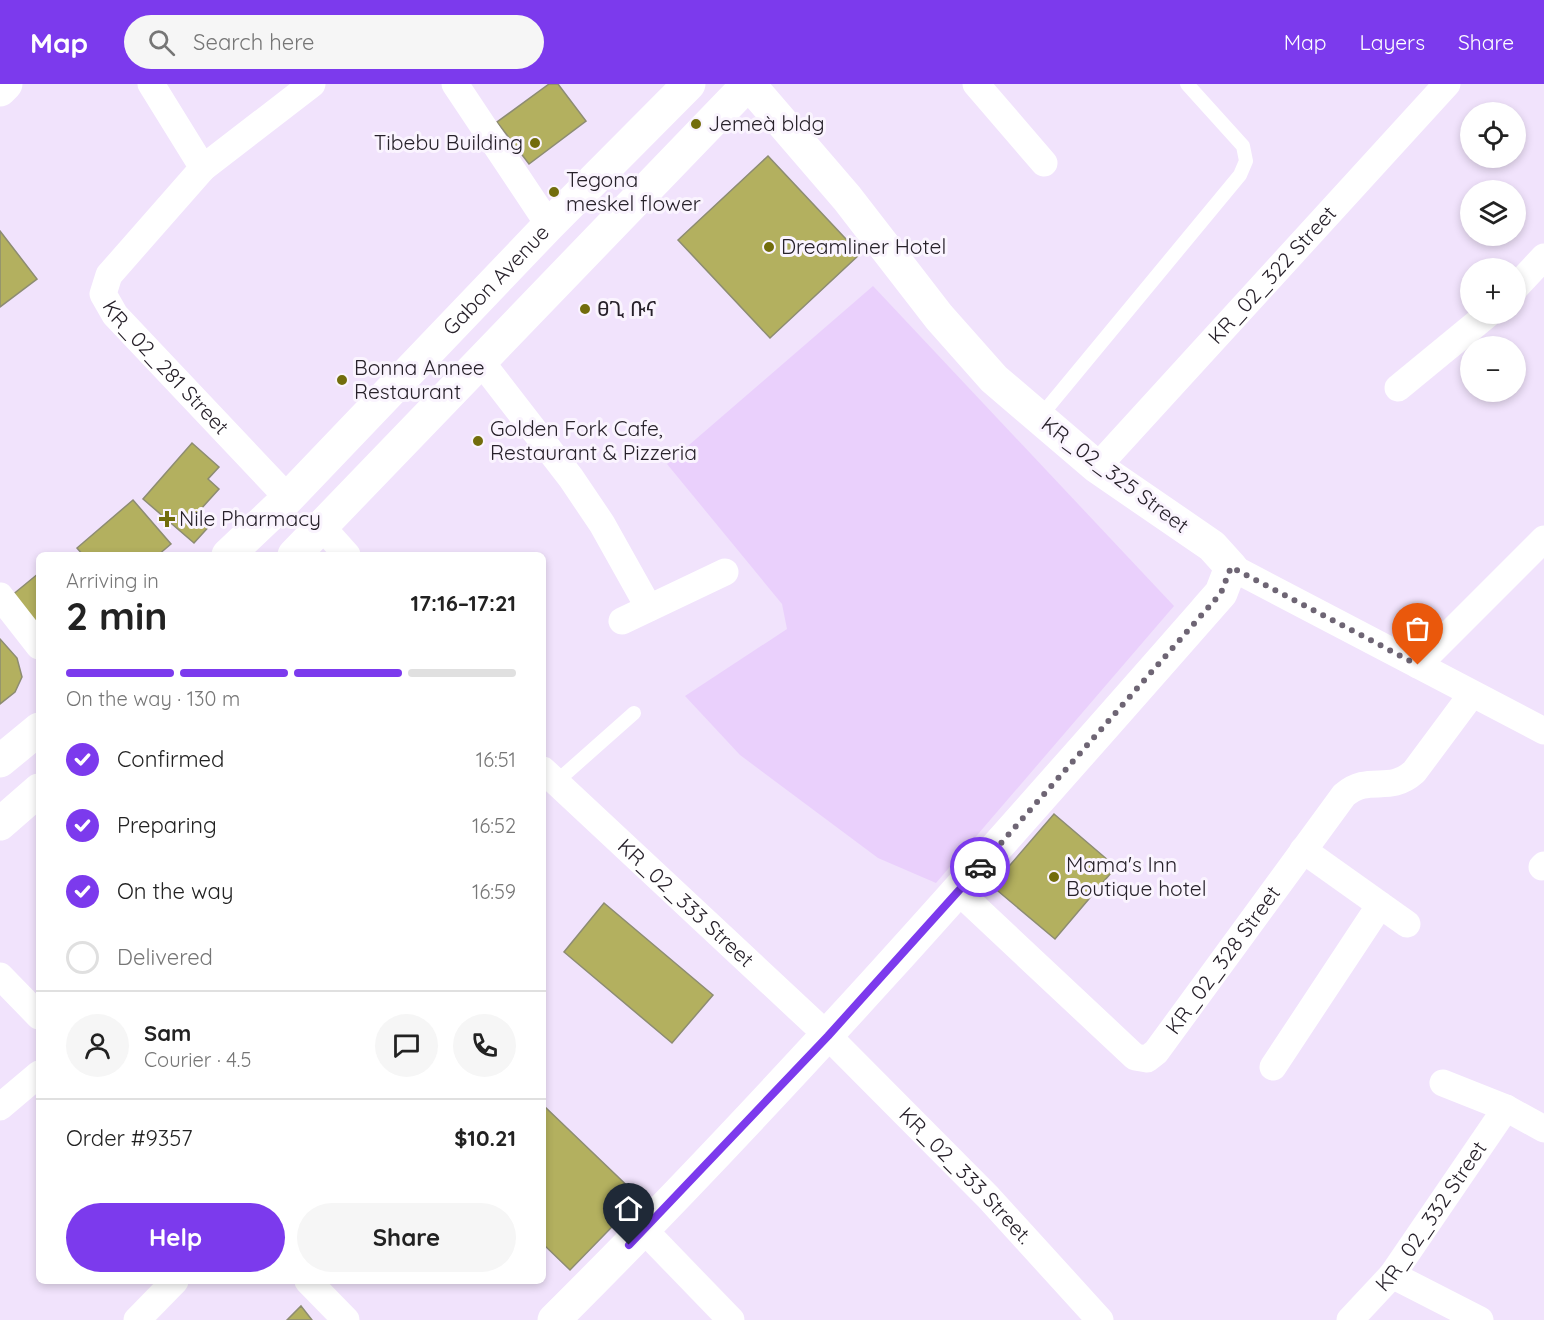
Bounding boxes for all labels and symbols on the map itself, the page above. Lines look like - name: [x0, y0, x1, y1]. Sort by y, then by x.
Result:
- place label: Jemeà bldg: [708, 110, 825, 136]
- marker: Jemeà bldg: [689, 117, 703, 131]
- place label: Tibebu Building: [374, 129, 523, 155]
- marker: Tibebu Building: [528, 136, 542, 150]
- place label: Tegona meskel flower: [566, 166, 701, 216]
- marker: Tegona meskel flower: [547, 185, 561, 199]
- street label: KR_02_322 Street: [1202, 200, 1341, 349]
- street label: Gabon Avenue: [437, 219, 554, 340]
- place label: Dreamliner Hotel: [781, 233, 946, 259]
- marker: Dreamliner Hotel: [762, 240, 776, 254]
- street label: KR_02_281 Street: [97, 295, 235, 439]
- place label: ፀጊ ቡና: [597, 295, 657, 321]
- marker: ፀጊ ቡና: [578, 302, 592, 316]
- place label: Bonna Annee Restaurant: [354, 354, 485, 404]
- marker: Bonna Annee Restaurant: [335, 373, 349, 387]
- street label: KR_02_325 Street: [1037, 410, 1194, 538]
- place label: Golden Fork Cafe, Restaurant & Pizzeria: [490, 415, 697, 465]
- marker: Golden Fork Cafe, Restaurant & Pizzeria: [471, 434, 485, 448]
- place label: Nile Pharmacy: [179, 505, 321, 531]
- marker: Nile Pharmacy: [160, 512, 174, 526]
- pin: [1392, 603, 1443, 665]
- street label: KR_02_333 Street: [613, 833, 760, 972]
- courier: [950, 837, 1010, 897]
- place label: Mama's Inn Boutique hotel: [1066, 851, 1207, 901]
- marker: Mama's Inn Boutique hotel: [1047, 870, 1061, 884]
- street label: KR_02_328 Street: [1159, 880, 1285, 1039]
- street label: KR_02_333 Street.: [894, 1101, 1038, 1249]
- street label: KR_02_332 Street: [1369, 1136, 1492, 1296]
- pin: [603, 1183, 654, 1245]

